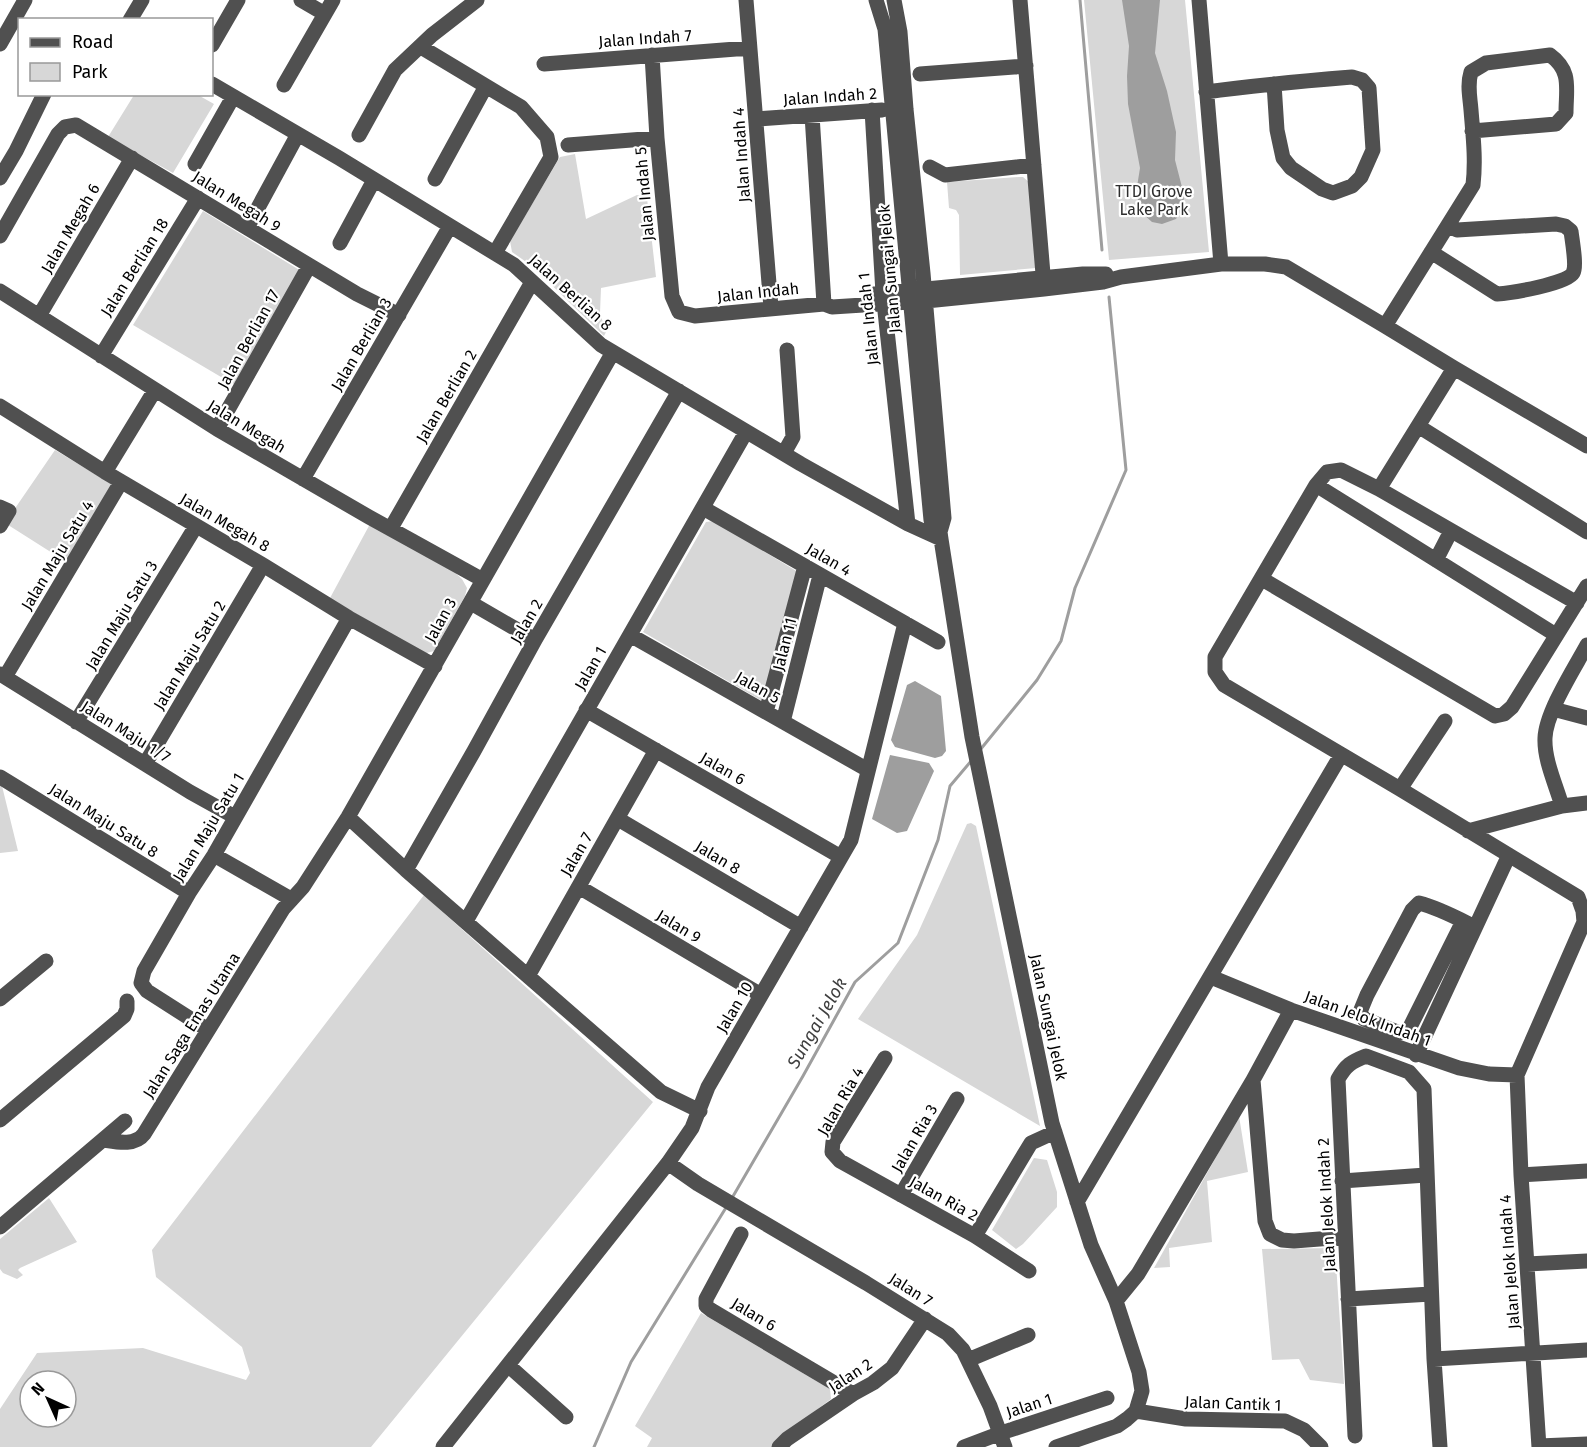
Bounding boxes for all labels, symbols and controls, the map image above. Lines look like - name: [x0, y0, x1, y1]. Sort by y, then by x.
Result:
- legend: [18, 18, 213, 96]
- street label: Jalan Indah 7: [598, 26, 692, 51]
- text: Road: [72, 31, 114, 53]
- text: Park: [72, 61, 108, 83]
- street label: Jalan Indah 2: [782, 84, 878, 109]
- street label: Jalan Indah 4: [729, 107, 754, 203]
- street label: Jalan Indah 5: [631, 146, 658, 242]
- street label: Jalan Megah 9: [189, 167, 284, 236]
- street label: Jalan Megah 6: [37, 180, 104, 276]
- park label: TTDI Grove Lake Park: [1115, 182, 1193, 219]
- street label: Jalan Sungai Jelok: [874, 203, 905, 334]
- street label: Jalan Berlian 18: [97, 214, 172, 320]
- street label: Jalan Berlian 8: [525, 250, 616, 335]
- street label: Jalan Indah 1: [854, 272, 883, 366]
- street label: Jalan Indah: [716, 279, 800, 306]
- street label: Jalan Berlian 17: [213, 286, 284, 392]
- street label: Jalan Berlian 3: [327, 294, 396, 394]
- street label: Jalan Berlian 2: [412, 346, 481, 446]
- street label: Jalan Megah: [204, 396, 289, 457]
- street label: Jalan Megah 8: [176, 489, 273, 556]
- street label: Jalan Maju Satu 4: [17, 497, 98, 614]
- street label: Jalan 4: [803, 539, 855, 580]
- street label: Jalan Maju Satu 3: [81, 557, 162, 673]
- street label: Jalan 3: [420, 594, 460, 646]
- street label: Jalan 2: [506, 596, 547, 647]
- street label: Jalan Maju Satu 2: [149, 597, 230, 713]
- street label: Jalan 11: [769, 616, 800, 673]
- street label: Jalan 1: [570, 643, 610, 693]
- street label: Jalan 5: [732, 667, 784, 707]
- street label: Jalan Maju 1/7: [78, 696, 174, 766]
- street label: Jalan 6: [697, 748, 749, 789]
- street label: Jalan Maju Satu 1: [169, 770, 248, 885]
- street label: Jalan Maju Satu 8: [46, 779, 162, 862]
- street label: Jalan 7: [556, 829, 597, 880]
- street label: Jalan 8: [692, 837, 744, 878]
- street label: Jalan 9: [653, 906, 705, 947]
- street label: Jalan Saga Emas Utama: [139, 949, 244, 1102]
- street label: Jalan Sungai Jelok: [1026, 952, 1071, 1083]
- water label: Sungai Jelok: [782, 974, 852, 1073]
- street label: Jalan 10: [712, 978, 757, 1036]
- street label: Jalan Jelok Indah 1: [1302, 987, 1434, 1050]
- street label: Jalan Ria 4: [813, 1063, 868, 1139]
- street label: Jalan Ria 3: [887, 1101, 942, 1176]
- street label: Jalan Jelok Indah 2: [1313, 1137, 1339, 1273]
- street label: Jalan Ria 2: [906, 1172, 981, 1225]
- street label: Jalan Jelok Indah 4: [1495, 1194, 1524, 1330]
- street label: Jalan 7: [886, 1269, 936, 1310]
- street label: Jalan 6: [728, 1294, 780, 1335]
- street label: Jalan 2: [825, 1354, 876, 1397]
- north arrow: [18, 1369, 78, 1429]
- text: N: [27, 1378, 48, 1399]
- street label: Jalan 1: [1004, 1389, 1055, 1422]
- street label: Jalan Cantik 1: [1184, 1392, 1282, 1415]

